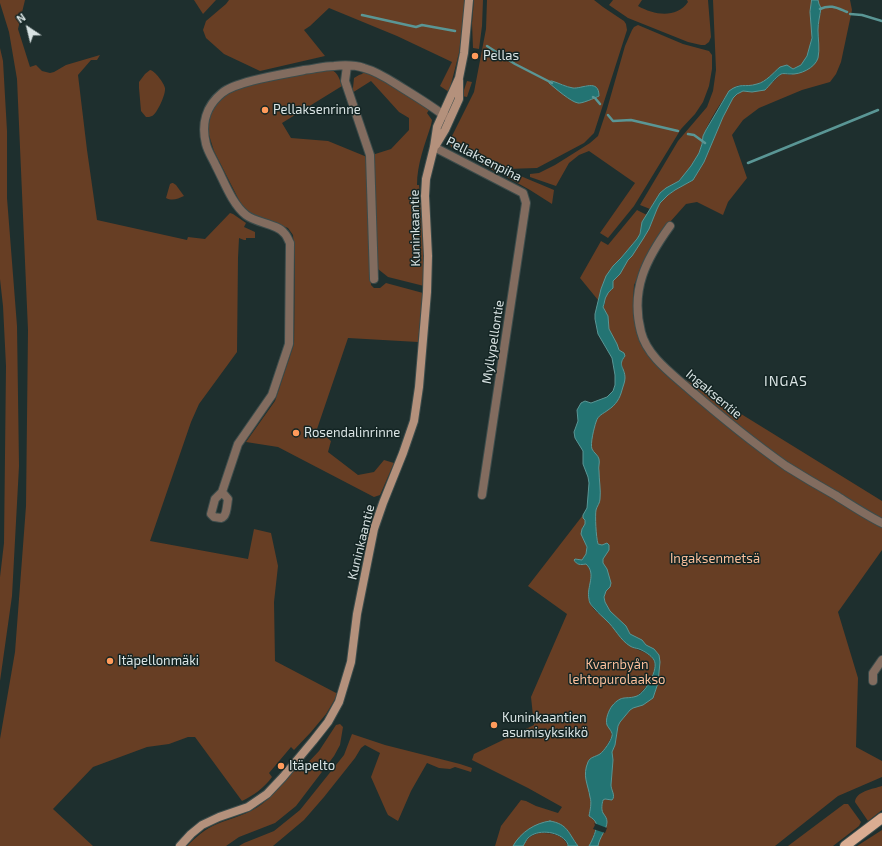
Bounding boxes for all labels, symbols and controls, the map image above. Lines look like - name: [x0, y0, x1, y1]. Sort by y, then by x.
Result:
- north arrow: [8, 8, 48, 48]
- text: N: [14, 10, 28, 25]
- place label: Pellas: [483, 48, 519, 64]
- marker: Pellas: [470, 51, 480, 61]
- place label: Pellaksenrinne: [273, 102, 361, 118]
- marker: Pellaksenrinne: [260, 105, 270, 115]
- street label: Pellaksenpiha: [444, 133, 524, 185]
- street label: Kuninkaantie: [407, 189, 423, 267]
- street label: Myllypellontie: [479, 299, 507, 385]
- street label: Ingaksentie: [683, 366, 745, 422]
- district label: INGAS: [764, 373, 808, 389]
- place label: Rosendalinrinne: [304, 425, 400, 441]
- marker: Rosendalinrinne: [291, 428, 301, 438]
- street label: Kuninkaantie: [344, 503, 378, 581]
- park label: Ingaksenmetsä: [670, 551, 760, 567]
- place label: Itäpellonmäki: [118, 653, 199, 669]
- marker: Itäpellonmäki: [105, 656, 115, 666]
- park label: Kvarnbyån lehtopurolaakso: [569, 657, 665, 688]
- place label: Kuninkaantien asumisyksikkö: [502, 710, 588, 741]
- marker: Kuninkaantien asumisyksikkö: [489, 720, 499, 730]
- place label: Itäpelto: [289, 758, 335, 774]
- marker: Itäpelto: [276, 761, 286, 771]

